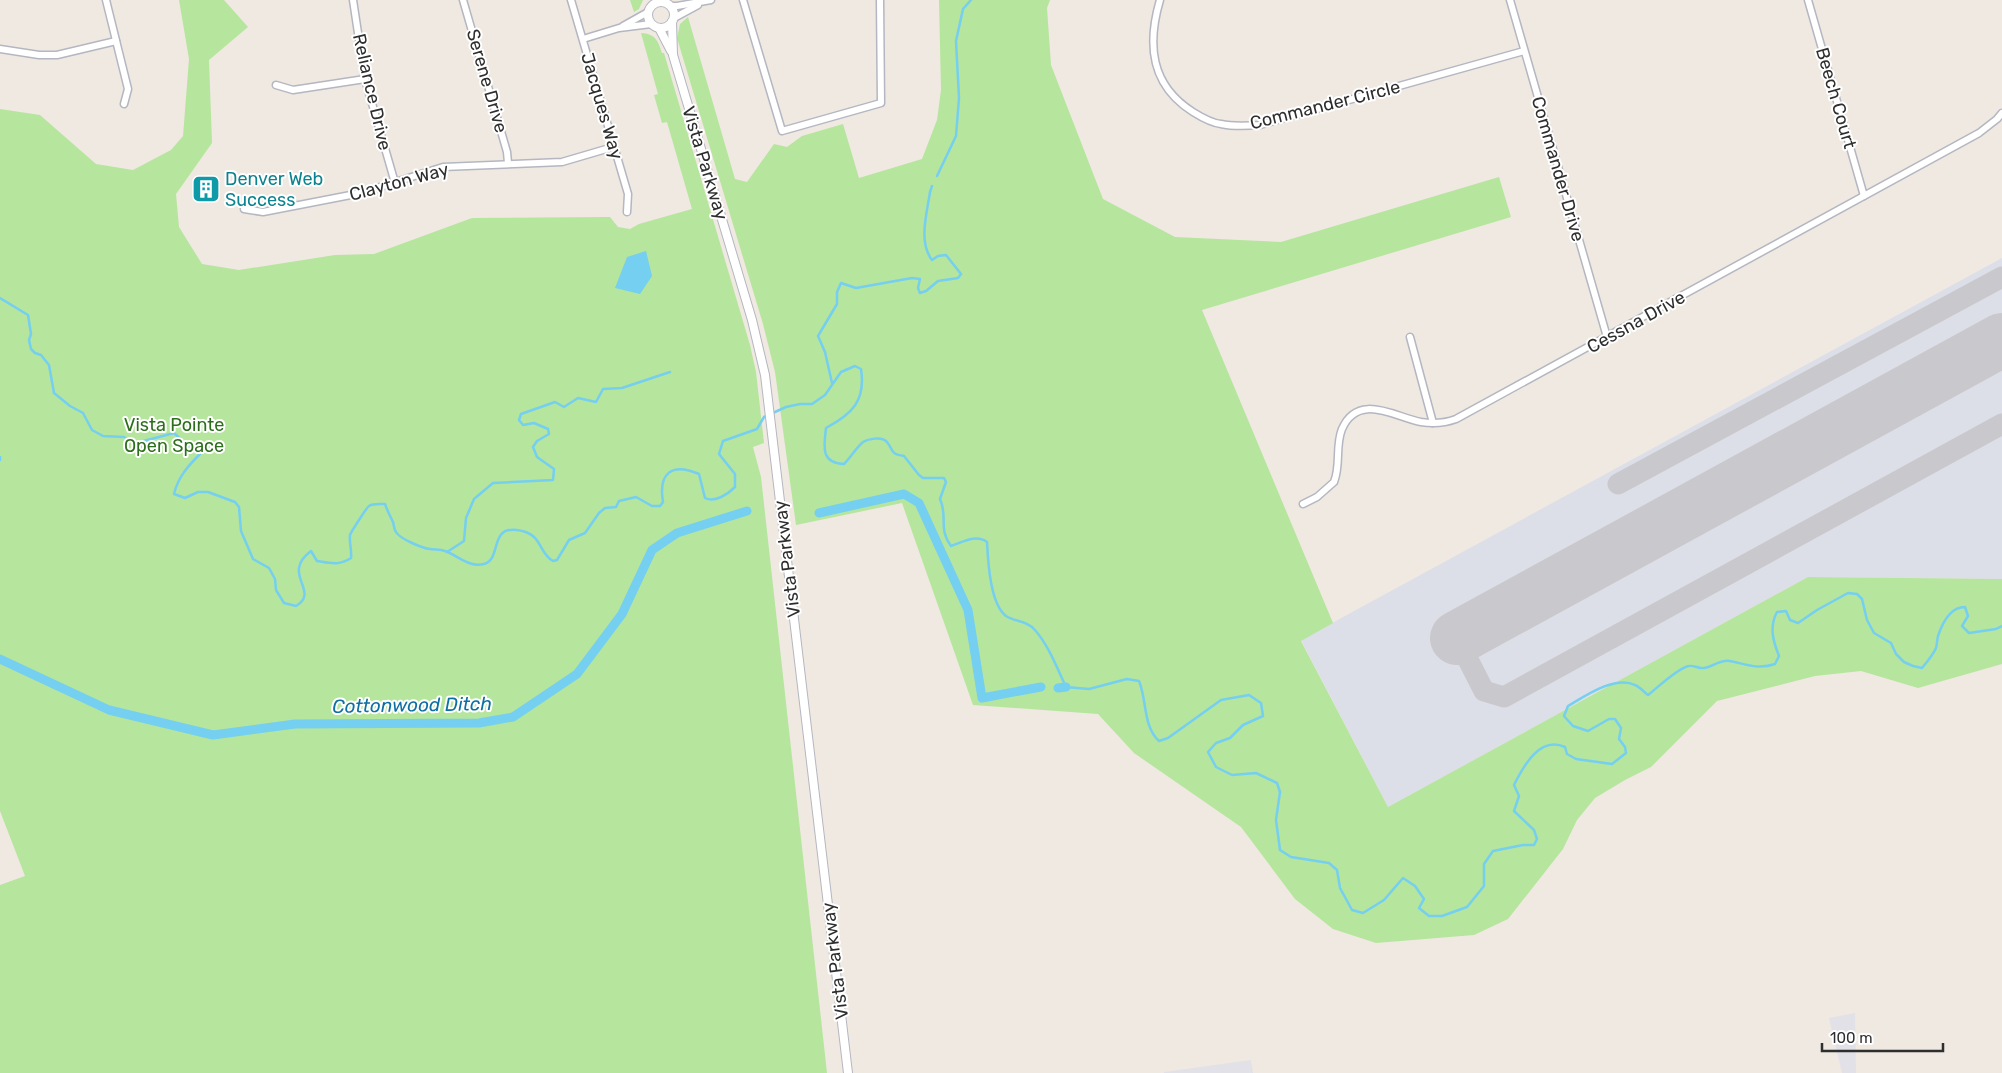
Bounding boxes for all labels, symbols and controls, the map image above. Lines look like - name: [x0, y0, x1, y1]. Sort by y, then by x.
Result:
- street label: Serene Drive: [462, 27, 512, 135]
- street label: Reliance Drive: [348, 32, 396, 152]
- street label: Beech Court: [1811, 45, 1861, 151]
- street label: Jacques Way: [576, 50, 628, 162]
- street label: Commander Circle: [1248, 76, 1402, 134]
- street label: Commander Drive: [1527, 94, 1589, 244]
- street label: Vista Parkway: [677, 103, 733, 223]
- street label: Clayton Way: [347, 158, 451, 206]
- place label: Denver Web Success: [225, 168, 323, 211]
- building icon: Denver Web Success: [191, 174, 221, 204]
- street label: Cessna Drive: [1583, 286, 1689, 358]
- park label: Vista Pointe Open Space: [124, 414, 224, 457]
- street label: Vista Parkway: [769, 499, 805, 619]
- water label: Cottonwood Ditch: [332, 692, 492, 718]
- street label: Vista Parkway: [817, 901, 853, 1021]
- scale bar: [1822, 1020, 1943, 1052]
- text: 100 m: [1830, 1029, 1872, 1047]

